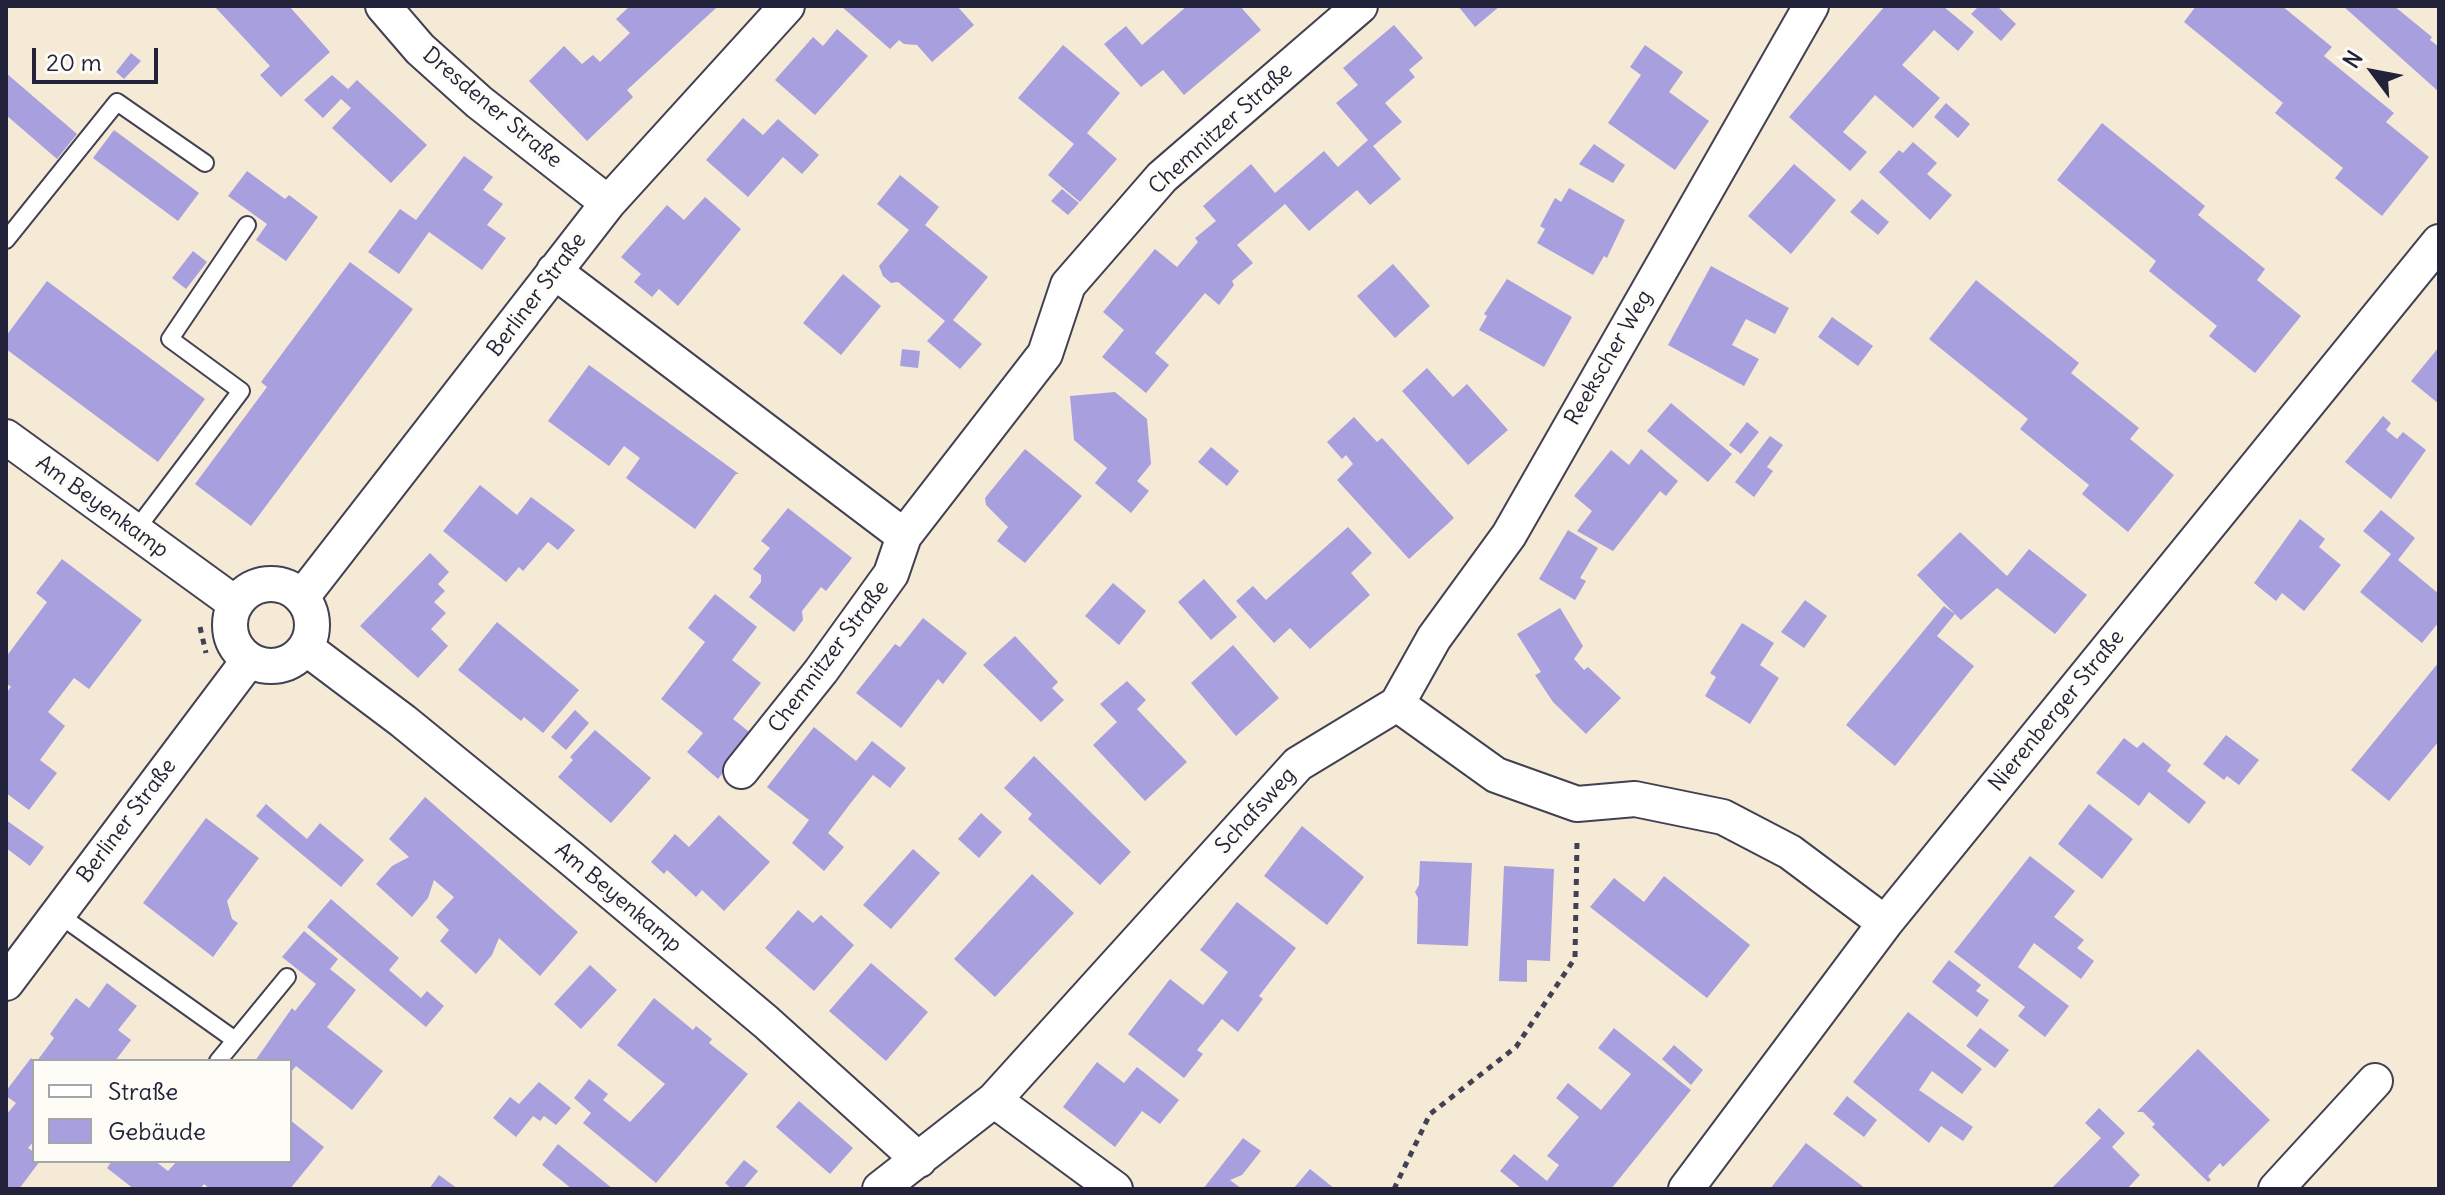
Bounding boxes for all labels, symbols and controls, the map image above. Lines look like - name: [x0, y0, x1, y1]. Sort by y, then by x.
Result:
- scale bar: [36, 32, 162, 82]
- north arrow: [2333, 32, 2413, 112]
- street label: Dresdener Straße: [417, 42, 567, 174]
- text: N: [2337, 45, 2369, 73]
- text: 20 m: [46, 47, 102, 77]
- street label: Chemnitzer Straße: [1144, 58, 1298, 200]
- street label: Berliner Straße: [482, 228, 592, 362]
- street label: Reekscher Weg: [1560, 286, 1658, 430]
- street label: Am Beyenkamp: [31, 450, 173, 564]
- street label: Chemnitzer Straße: [763, 576, 895, 738]
- street label: Nierenberger Straße: [1984, 625, 2130, 797]
- street label: Berliner Straße: [72, 754, 182, 888]
- street label: Schafsweg: [1210, 762, 1302, 860]
- street label: Am Beyenkamp: [549, 837, 687, 959]
- legend: [32, 1059, 292, 1163]
- text: Straße: [108, 1076, 178, 1106]
- text: Gebäude: [108, 1116, 206, 1146]

